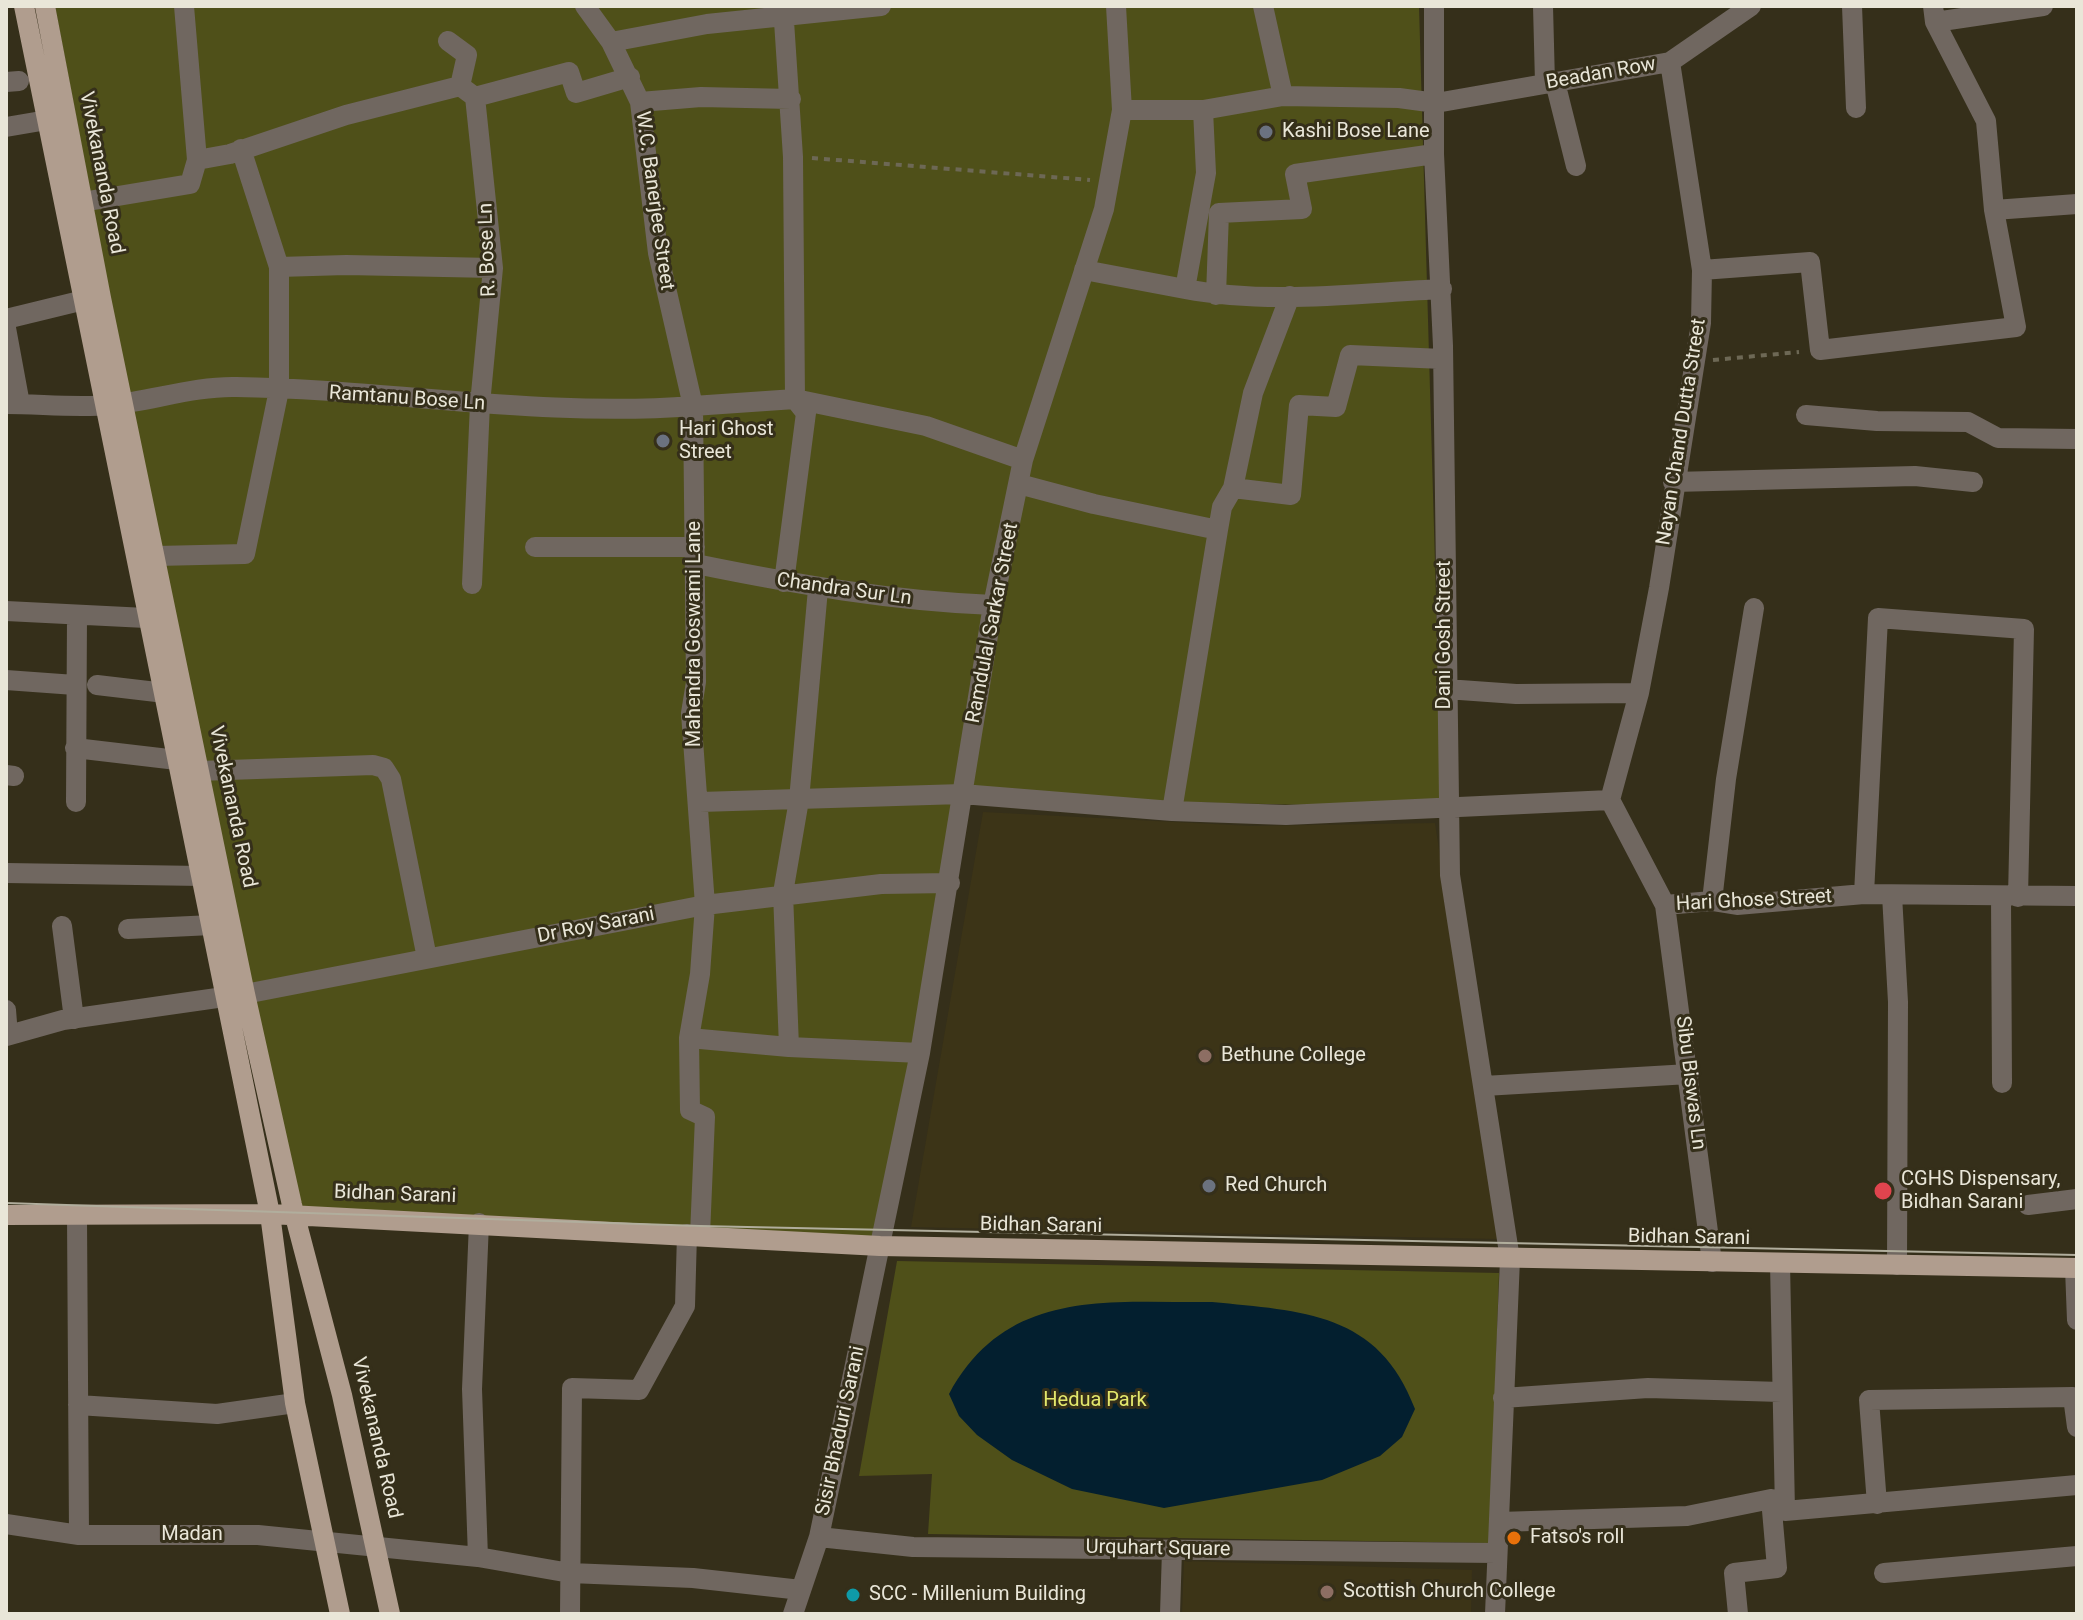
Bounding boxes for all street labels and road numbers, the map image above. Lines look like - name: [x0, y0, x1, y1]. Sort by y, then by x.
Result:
- street label: Beadan Row: [1544, 53, 1658, 95]
- street label: Vivekananda Road: [74, 90, 128, 256]
- street label: W.C. Banerjee Street: [630, 110, 678, 292]
- street label: R. Bose Ln: [474, 203, 502, 297]
- street label: Nayan Chand Dutta Street: [1652, 317, 1712, 547]
- street label: Ramtanu Bose Ln: [328, 382, 486, 416]
- street label: Mahendra Goswami Lane: [683, 521, 707, 747]
- street label: Ramdulal Sarkar Street: [962, 521, 1024, 725]
- street label: Dani Gosh Street: [1433, 561, 1457, 709]
- street label: Chandra Sur Ln: [775, 569, 913, 611]
- street label: Vivekananda Road: [203, 724, 261, 890]
- street label: Hari Ghose Street: [1675, 885, 1833, 917]
- street label: Dr Roy Sarani: [535, 903, 657, 949]
- street label: Sibu Biswas Ln: [1670, 1015, 1710, 1151]
- street label: Bidhan Sarani: [333, 1181, 457, 1209]
- street label: Bidhan Sarani: [980, 1213, 1102, 1239]
- street label: Bidhan Sarani: [1628, 1225, 1750, 1251]
- street label: Sisir Bhaduri Sarani: [811, 1344, 871, 1518]
- street label: Vivekananda Road: [346, 1355, 406, 1521]
- street label: Madan: [161, 1523, 223, 1547]
- street label: Urquhart Square: [1085, 1536, 1231, 1562]

